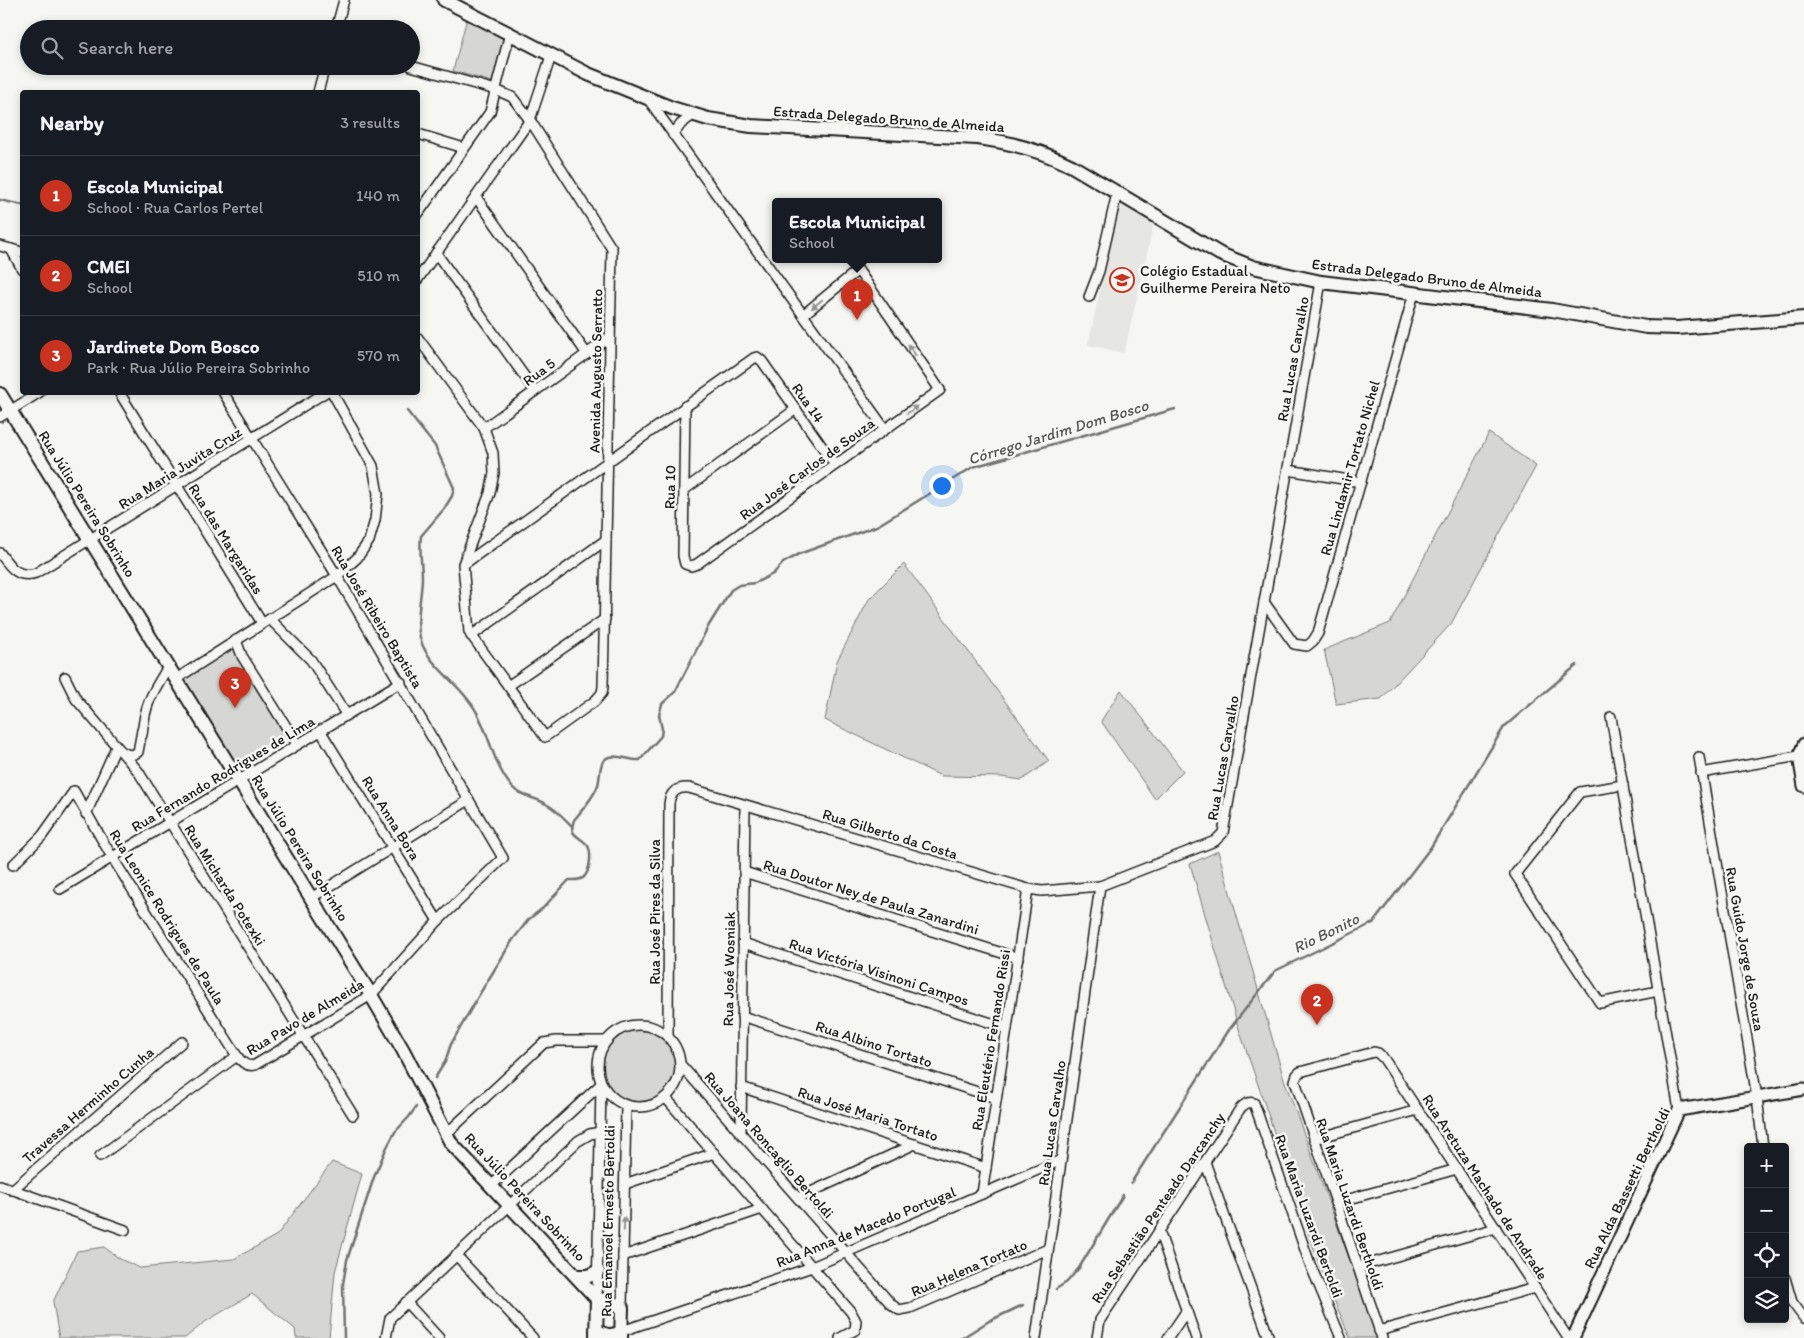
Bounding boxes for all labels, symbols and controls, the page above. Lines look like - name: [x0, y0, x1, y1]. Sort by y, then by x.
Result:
- search box: [20, 20, 420, 75]
- icon: search: [38, 34, 66, 62]
- text: Search here: [78, 36, 173, 59]
- street label: Estrada Delegado Bruno de Almeida: [773, 102, 1005, 136]
- text: Nearby: [40, 110, 104, 135]
- text: 3 results: [340, 113, 400, 132]
- text: Escola Municipal: [87, 175, 223, 198]
- text: 1: [52, 186, 60, 205]
- text: 140 m: [356, 186, 400, 205]
- text: School · Rua Carlos Pertel: [87, 198, 263, 217]
- popup: [772, 198, 942, 263]
- text: Escola Municipal: [789, 210, 925, 233]
- text: School: [789, 233, 834, 252]
- text: CMEI: [87, 255, 130, 278]
- street label: Estrada Delegado Bruno de Almeida: [1311, 255, 1543, 301]
- place label: Colégio Estadual Guilherme Pereira Neto: [1140, 262, 1291, 297]
- text: 2: [52, 266, 60, 285]
- text: 510 m: [357, 266, 400, 285]
- school or university icon: Colégio Estadual Guilherme Pereira Neto: [1109, 267, 1135, 293]
- text: School: [87, 278, 133, 297]
- pin: 1: [841, 279, 873, 320]
- street label: Avenida Augusto Serratto: [586, 289, 606, 453]
- street label: Rua Lucas Carvalho: [1273, 295, 1313, 423]
- one-way arrow: [811, 298, 824, 309]
- text: Jardinete Dom Bosco: [87, 335, 259, 358]
- one-way arrow: [908, 343, 917, 357]
- text: 3: [52, 346, 60, 365]
- text: 570 m: [357, 346, 400, 365]
- street label: Rua 5: [519, 354, 559, 390]
- text: Park · Rua Júlio Pereira Sobrinho: [87, 358, 310, 377]
- street label: Rua Lindamir Tortato Nichel: [1316, 378, 1384, 558]
- street label: Rua 14: [788, 380, 828, 426]
- water label: Córrego Jardim Dom Bosco: [966, 395, 1151, 468]
- one-way arrow: [906, 405, 919, 415]
- street label: Rua José Carlos de Souza: [736, 414, 878, 524]
- street label: Rua Maria Juvita Cruz: [115, 423, 245, 513]
- street label: Rua Júlio Pereira Sobrinho: [35, 427, 139, 581]
- street label: Rua 10: [661, 465, 679, 509]
- your location: [929, 473, 955, 499]
- street label: Rua das Margaridas: [185, 480, 267, 598]
- street label: Rua José Ribeiro Baptista: [327, 542, 427, 692]
- pin: 3: [219, 667, 251, 708]
- street label: Rua Lucas Carvalho: [1203, 694, 1243, 822]
- street label: Rua Fernando Rodrigues de Lima: [128, 712, 318, 836]
- street label: Rua Júlio Pereira Sobrinho: [248, 771, 352, 925]
- street label: Rua Anna Bora: [358, 773, 424, 864]
- street label: Rua Gilberto da Costa: [820, 805, 960, 863]
- street label: Rua Micharda Potexki: [180, 821, 270, 949]
- street label: Rua Leonice Rodrigues de Paula: [106, 826, 229, 1008]
- street label: Rua José Pires da Silva: [646, 839, 664, 985]
- street label: Rua Doutor Ney de Paula Zanardini: [761, 856, 981, 938]
- street label: Rua Guido Jorge de Souza: [1722, 866, 1768, 1033]
- water label: Rio Bonito: [1290, 909, 1363, 957]
- street label: Rua José Wosniak: [719, 911, 739, 1027]
- street label: Rua Victória Visinoni Campos: [787, 934, 971, 1010]
- street label: Rua Eleutério Fernando Rissi: [968, 948, 1014, 1132]
- street label: Rua Pavo de Almeida: [243, 975, 368, 1059]
- pin: 2: [1301, 984, 1333, 1025]
- street label: Rua Albino Tortato: [813, 1017, 935, 1071]
- street label: Travessa Herminho Cunha: [19, 1043, 158, 1167]
- street label: Rua Lucas Carvalho: [1034, 1059, 1070, 1187]
- street label: Rua Joana Roncaglio Bertoldi: [700, 1068, 838, 1222]
- street label: Rua José Maria Tortato: [795, 1083, 941, 1145]
- street label: Rua Aretuza Machado de Andrade: [1418, 1091, 1552, 1283]
- street label: Rua Alda Bassetti Bertholdi: [1580, 1104, 1674, 1272]
- street label: Rua Sebastião Penteado Darcanchy: [1087, 1109, 1229, 1307]
- street label: Rua Maria Luzardi Bertholdi: [1312, 1116, 1388, 1292]
- street label: Rua Emanoel Ernesto Bertoldi: [597, 1125, 619, 1317]
- street label: Rua Júlio Pereira Sobrinho: [461, 1129, 589, 1265]
- street label: Rua Maria Luzardi Bertoldi: [1271, 1132, 1347, 1300]
- map controls: [1744, 1143, 1789, 1323]
- button: +: [1744, 1143, 1789, 1188]
- street label: Rua Anna de Macedo Portugal: [773, 1182, 959, 1271]
- button: −: [1744, 1188, 1789, 1233]
- one-way arrow: [620, 1216, 628, 1232]
- button: locate: [1744, 1233, 1789, 1278]
- street label: Rua Helena Tortato: [908, 1235, 1030, 1301]
- button: layers: [1744, 1278, 1789, 1323]

